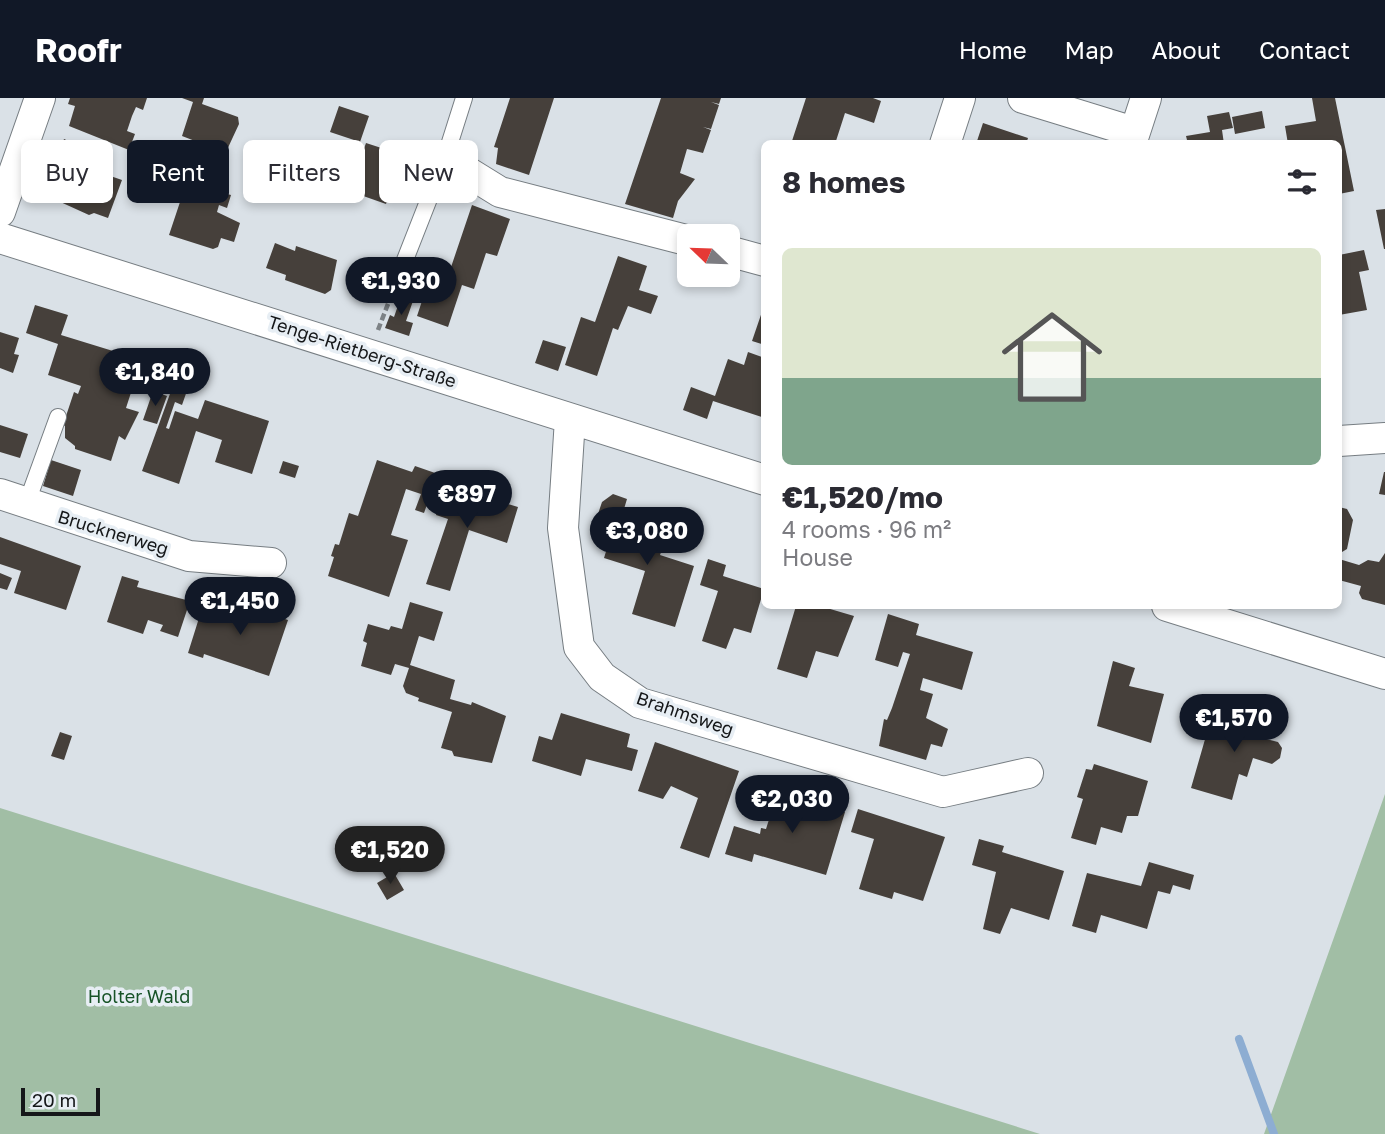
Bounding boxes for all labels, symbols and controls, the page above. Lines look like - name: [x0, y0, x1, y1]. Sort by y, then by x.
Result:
- text: Roofr: [35, 30, 122, 69]
- text: Home: [959, 35, 1027, 64]
- text: Map: [1065, 35, 1114, 64]
- text: About: [1152, 35, 1221, 64]
- text: Contact: [1259, 35, 1350, 64]
- chip: Buy: [21, 140, 113, 203]
- chip: Rent: [127, 140, 229, 203]
- chip: Filters: [243, 140, 365, 203]
- chip: New: [379, 140, 478, 203]
- icon: filters: [1283, 163, 1321, 201]
- text: 8 homes: [782, 164, 906, 200]
- north arrow: [677, 224, 740, 287]
- map controls: [677, 224, 740, 287]
- pin: €1,930: [344, 258, 458, 317]
- text: €1,930: [361, 266, 441, 294]
- icon: home: [989, 294, 1115, 420]
- street label: Tenge-Rietberg-Straße: [265, 310, 459, 392]
- pin: €1,840: [98, 348, 212, 408]
- text: €1,840: [115, 357, 195, 385]
- pin: €897: [426, 470, 508, 530]
- text: €897: [438, 479, 496, 507]
- text: €1,520/mo: [782, 479, 943, 515]
- street label: Brucknerweg: [55, 505, 171, 559]
- pin: €3,080: [590, 508, 704, 567]
- text: 4 rooms · 96 m²: [782, 515, 951, 543]
- text: €3,080: [606, 516, 688, 544]
- text: House: [782, 543, 853, 571]
- pin: €1,450: [183, 578, 297, 637]
- text: €1,450: [201, 586, 279, 614]
- street label: Brahmsweg: [634, 686, 737, 740]
- pin: €1,570: [1177, 694, 1291, 754]
- text: €1,570: [1196, 703, 1272, 731]
- pin: €2,030: [735, 776, 849, 835]
- text: €2,030: [751, 784, 833, 812]
- pin: €1,520: [333, 826, 447, 886]
- text: €1,520: [351, 835, 429, 863]
- park label: Holter Wald: [88, 985, 190, 1007]
- scale bar: [21, 1085, 100, 1117]
- text: 20 m: [32, 1088, 76, 1111]

